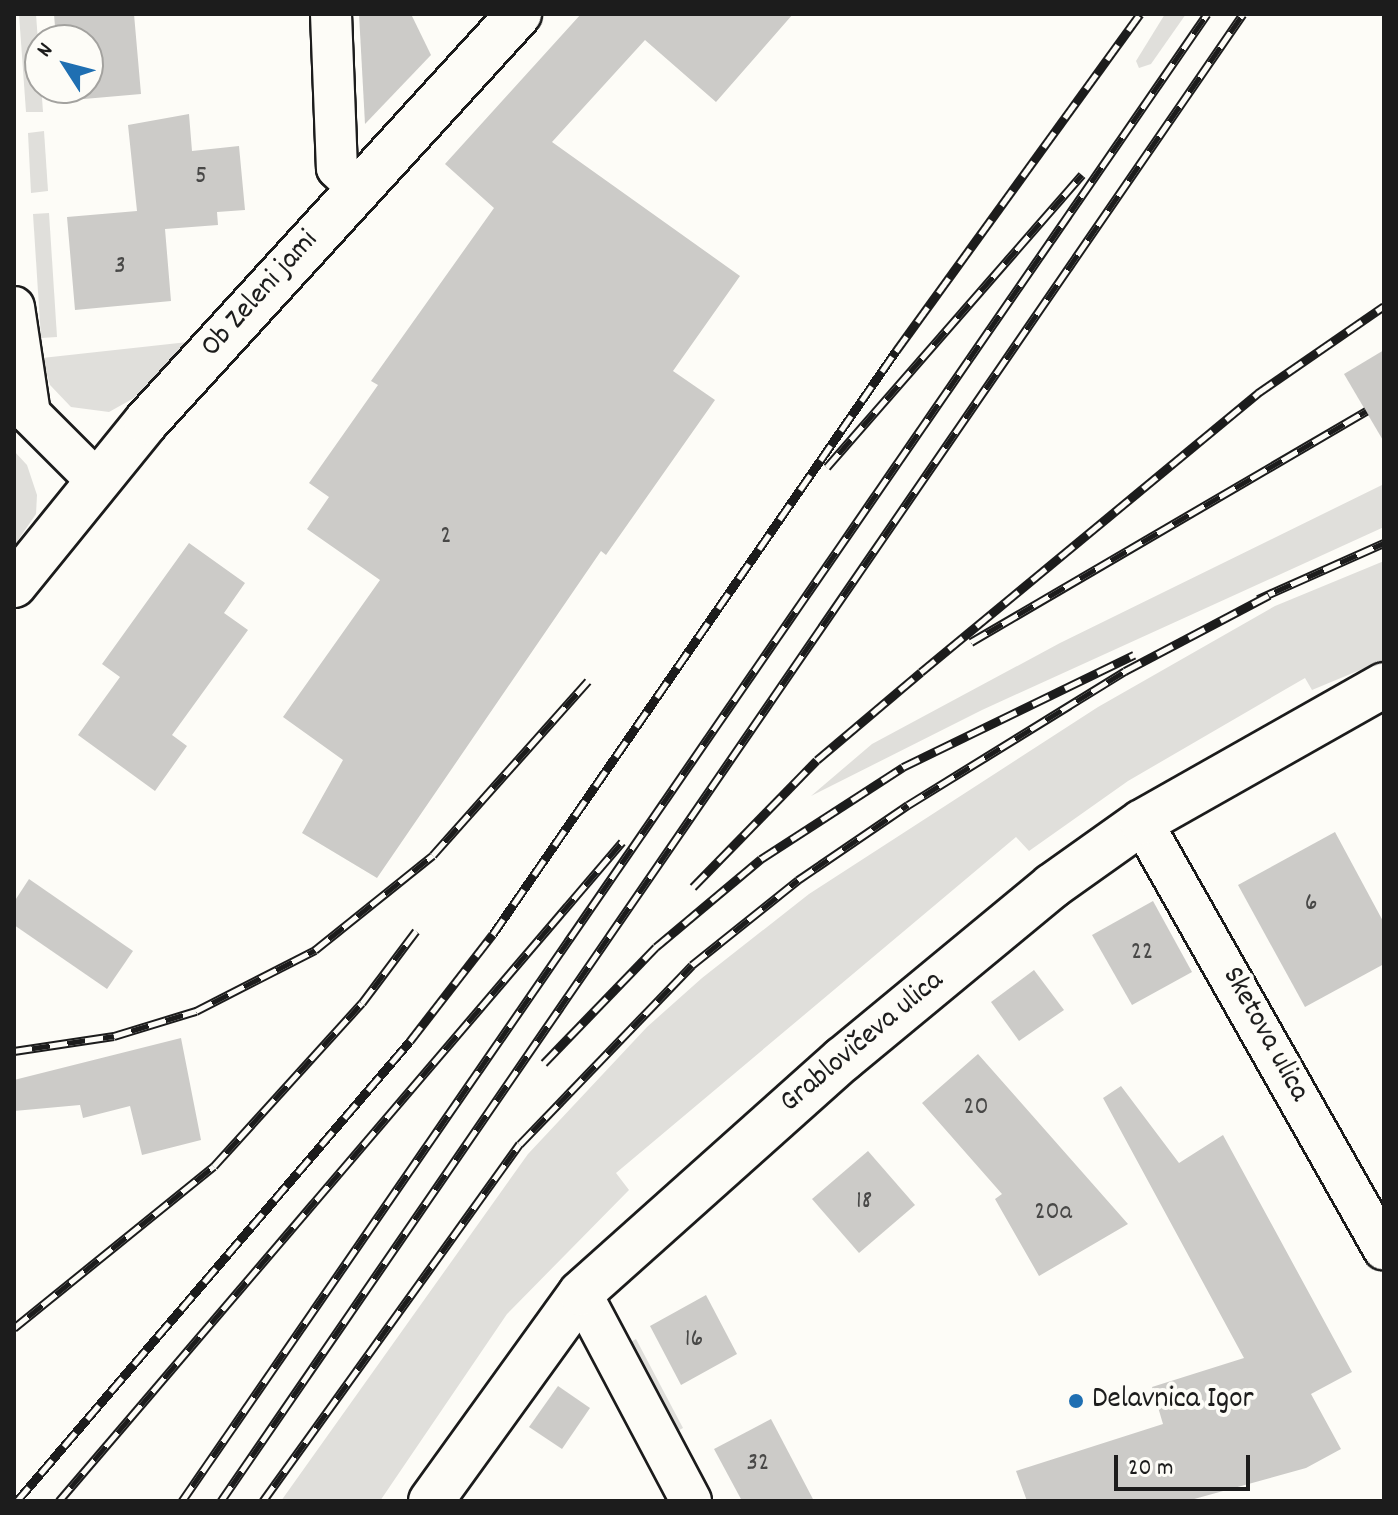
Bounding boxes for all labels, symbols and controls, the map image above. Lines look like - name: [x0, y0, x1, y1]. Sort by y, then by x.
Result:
- north arrow: [24, 24, 104, 104]
- text: N: [30, 37, 62, 64]
- house number: 5: [195, 161, 207, 193]
- street label: Ob Zeleni jami: [195, 224, 327, 366]
- house number: 3: [114, 251, 126, 283]
- house number: 2: [440, 521, 452, 553]
- house number: 6: [1305, 888, 1317, 920]
- house number: 22: [1131, 937, 1153, 969]
- street label: Sketova ulica: [1212, 961, 1316, 1109]
- street label: Grablovičeva ulica: [774, 964, 952, 1122]
- house number: 20: [963, 1092, 989, 1124]
- house number: 18: [856, 1186, 872, 1218]
- house number: 20a: [1034, 1197, 1072, 1229]
- house number: 16: [685, 1324, 703, 1356]
- place label: Delavnica Igor: [1092, 1383, 1254, 1419]
- marker: Delavnica Igor: [1067, 1392, 1085, 1410]
- scale bar: [1118, 1439, 1254, 1489]
- house number: 32: [747, 1448, 769, 1480]
- text: 20 m: [1128, 1452, 1174, 1486]

